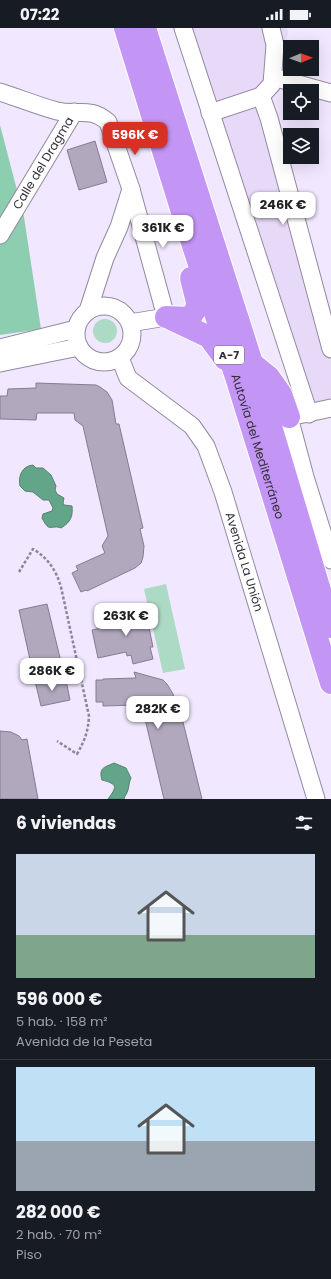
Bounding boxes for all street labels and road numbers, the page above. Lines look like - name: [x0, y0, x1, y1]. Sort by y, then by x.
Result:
- street label: Calle del Dragma: [8, 113, 77, 212]
- road number: A-7: [214, 346, 244, 364]
- street label: Autovía del Mediterráneo: [228, 372, 289, 521]
- street label: Avenida La Unión: [222, 510, 268, 613]

